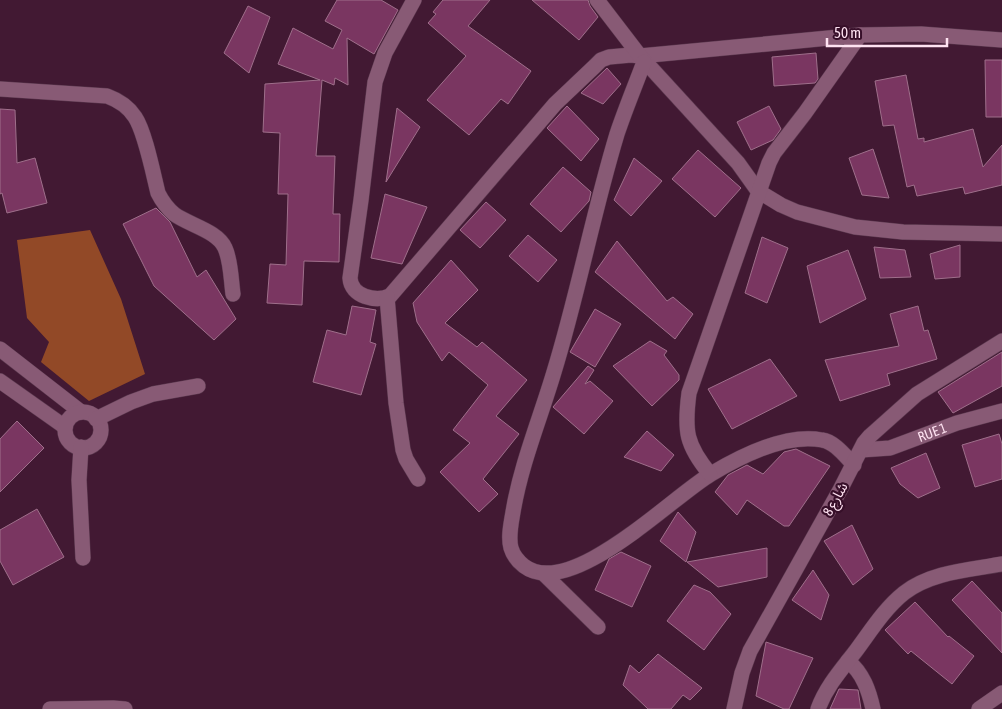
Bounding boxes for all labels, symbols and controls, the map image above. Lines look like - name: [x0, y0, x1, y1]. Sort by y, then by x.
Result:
- scale bar: [827, 15, 947, 47]
- text: 50 m: [834, 24, 861, 41]
- street label: RUE 1: [915, 420, 949, 445]
- street label: شارع 8: [819, 479, 853, 520]

